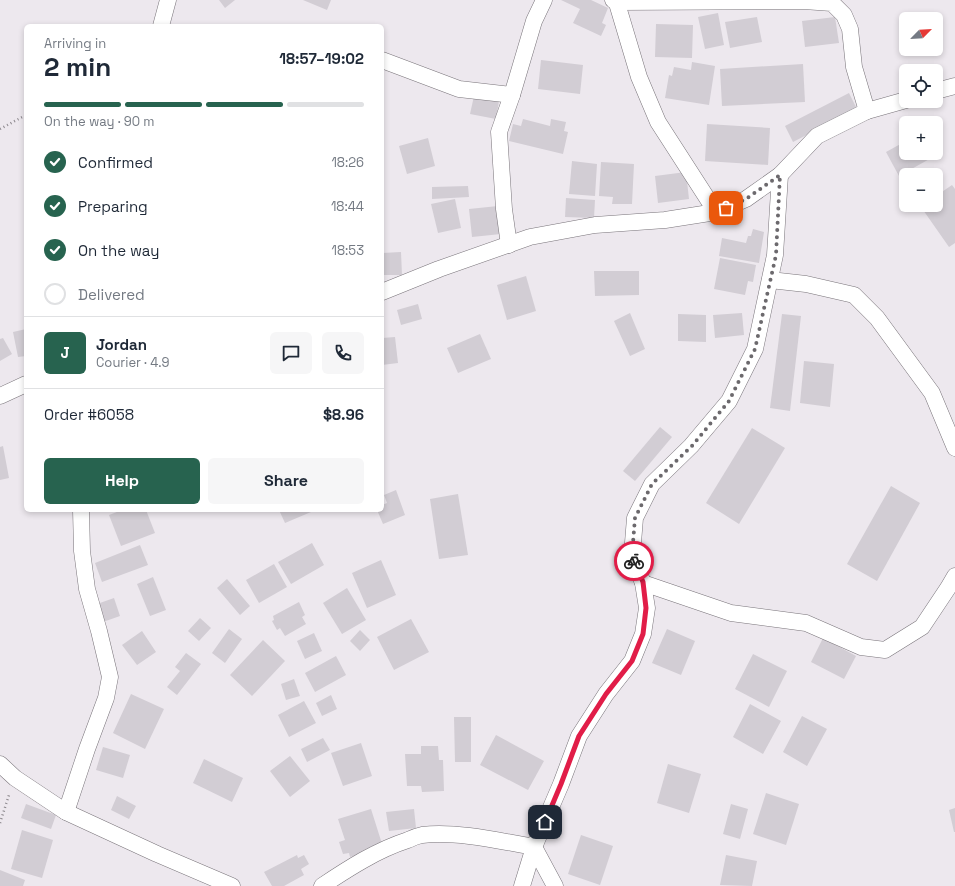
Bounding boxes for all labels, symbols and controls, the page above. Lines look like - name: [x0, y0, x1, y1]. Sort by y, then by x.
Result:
- north arrow: [899, 12, 943, 56]
- map controls: [899, 12, 943, 212]
- text: Arriving in: [44, 35, 106, 52]
- text: 18:57–19:02: [279, 49, 364, 68]
- text: 2 min: [44, 50, 111, 84]
- button: locate: [899, 64, 943, 108]
- text: On the way · 90 m: [44, 113, 155, 130]
- button: +: [899, 116, 943, 160]
- icon: check: [44, 151, 66, 173]
- text: Confirmed: [78, 153, 153, 172]
- text: 18:26: [331, 154, 364, 171]
- button: −: [899, 168, 943, 212]
- pin: [709, 191, 743, 225]
- icon: check: [44, 195, 66, 217]
- text: Preparing: [78, 197, 148, 216]
- icon: bag: [715, 197, 737, 219]
- text: 18:44: [331, 198, 364, 215]
- icon: check: [44, 239, 66, 261]
- text: On the way: [78, 241, 159, 260]
- text: 18:53: [332, 242, 364, 259]
- text: Delivered: [78, 285, 145, 304]
- button: chat: [270, 332, 312, 374]
- button: phone: [322, 332, 364, 374]
- text: Jordan: [96, 335, 147, 354]
- text: J: [60, 343, 70, 362]
- text: Courier · 4.9: [96, 354, 170, 371]
- text: Order #6058: [44, 405, 134, 424]
- text: $8.96: [323, 405, 364, 424]
- button: Help: [44, 458, 200, 504]
- button: Share: [208, 458, 364, 504]
- courier: [614, 541, 654, 581]
- icon: bike: [623, 550, 645, 572]
- pin: [528, 805, 562, 839]
- icon: home: [534, 811, 556, 833]

